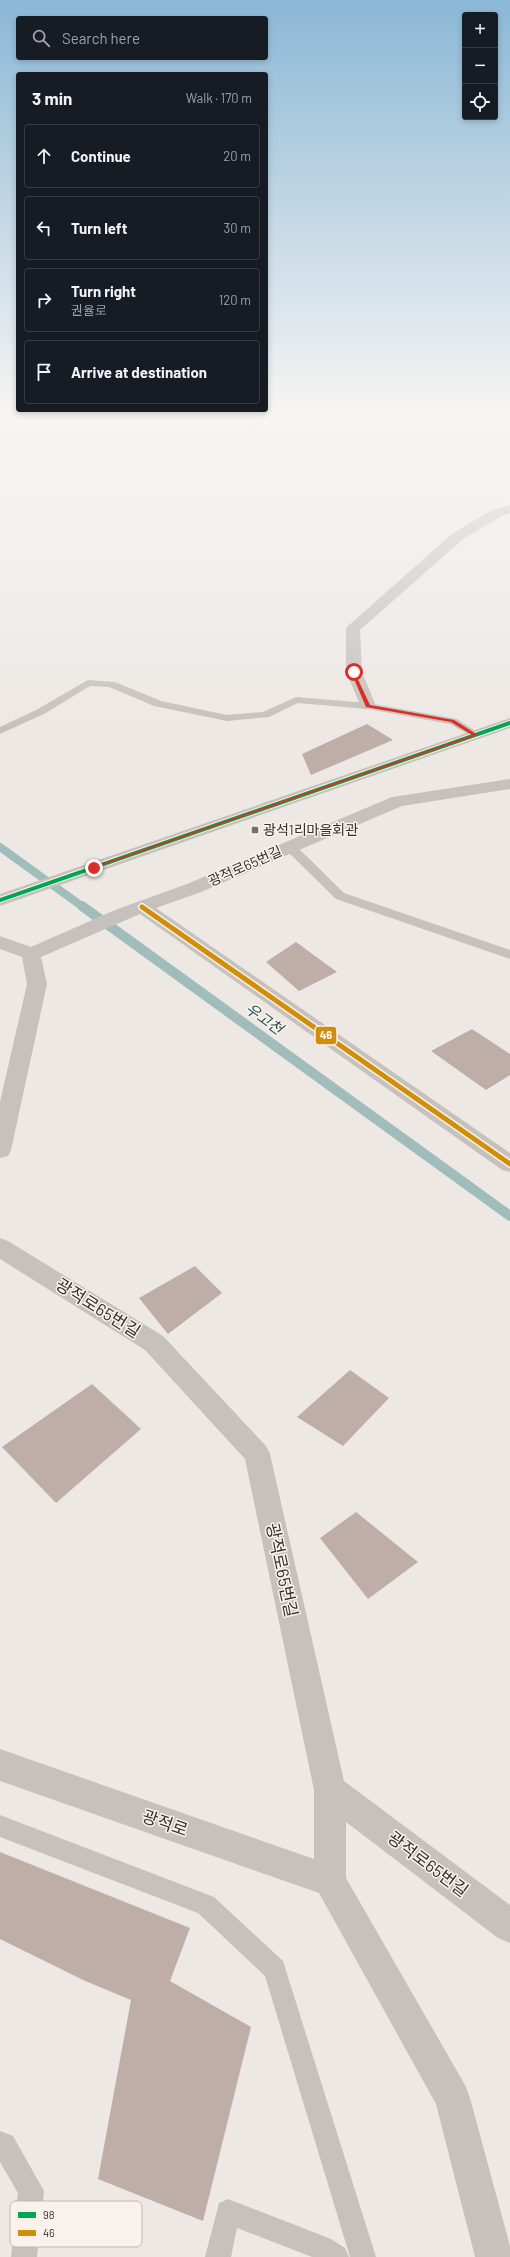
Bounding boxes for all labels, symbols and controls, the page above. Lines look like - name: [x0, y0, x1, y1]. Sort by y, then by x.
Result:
- map controls: [462, 12, 498, 120]
- button: +: [462, 12, 498, 48]
- search box: [16, 16, 268, 60]
- icon: search: [30, 27, 52, 49]
- text: Search here: [62, 29, 140, 47]
- button: −: [462, 48, 498, 84]
- button: locate: [462, 84, 498, 120]
- text: 3 min: [32, 88, 72, 108]
- text: Walk · 170 m: [186, 90, 252, 106]
- icon: ahead: [33, 145, 55, 167]
- text: Continue: [71, 147, 131, 165]
- text: 20 m: [223, 148, 251, 164]
- icon: left: [33, 217, 55, 239]
- text: Turn left: [71, 219, 127, 237]
- text: 30 m: [224, 220, 251, 236]
- text: Turn right: [71, 282, 136, 300]
- icon: right: [33, 289, 55, 311]
- text: 120 m: [219, 292, 251, 308]
- text: 권율로: [71, 302, 107, 318]
- icon: arrive: [33, 361, 55, 383]
- text: Arrive at destination: [71, 363, 207, 381]
- route start: [345, 663, 363, 681]
- place label: 광석1리마을회관: [263, 821, 358, 838]
- marker: 광석1리마을회관: [250, 825, 260, 835]
- street label: 광적로65번길: [205, 842, 284, 889]
- route end: [85, 859, 103, 877]
- water label: 우고천: [243, 999, 288, 1039]
- line badge: 46: [315, 1026, 337, 1045]
- text: 46: [320, 1028, 332, 1041]
- street label: 광적로65번길: [53, 1273, 144, 1341]
- street label: 광적로65번길: [263, 1521, 303, 1619]
- street label: 광적로: [140, 1805, 191, 1839]
- street label: 광적로65번길: [384, 1826, 473, 1900]
- legend: [10, 2201, 142, 2247]
- text: 98: [43, 2208, 55, 2221]
- text: 46: [43, 2226, 55, 2239]

